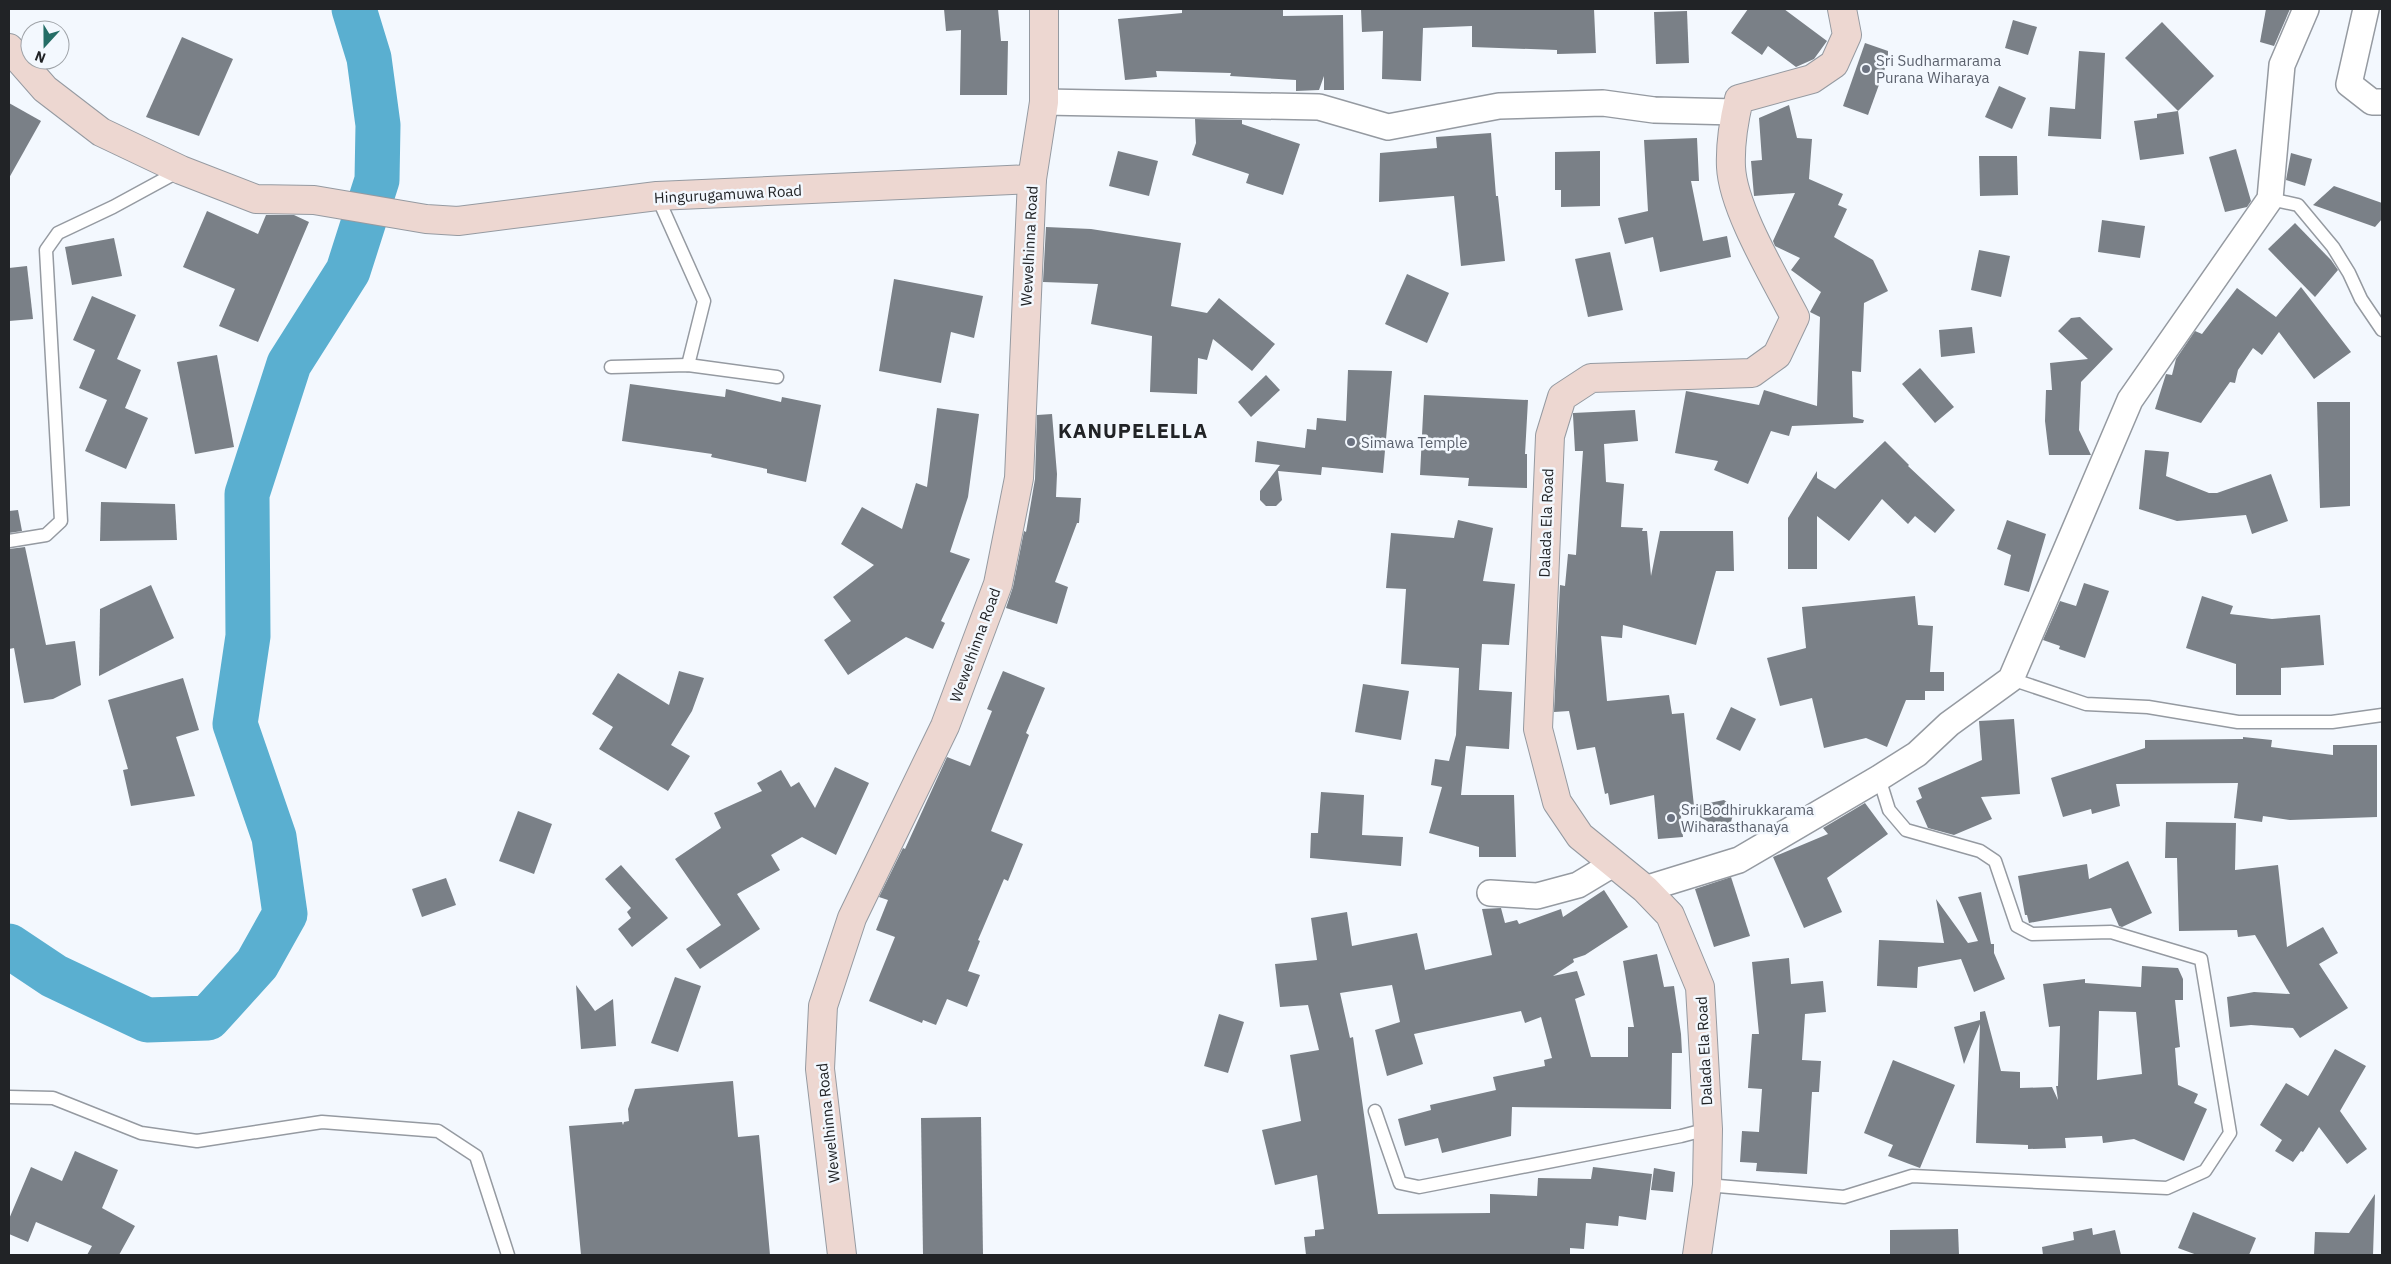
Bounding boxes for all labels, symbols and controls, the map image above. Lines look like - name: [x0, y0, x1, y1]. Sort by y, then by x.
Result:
- north arrow: [20, 20, 70, 70]
- text: N: [32, 47, 48, 67]
- place label: Sri Sudharmarama Purana Wiharaya: [1876, 51, 2001, 87]
- marker: Sri Sudharmarama Purana Wiharaya: [1860, 63, 1872, 75]
- street label: Hingurugamuwa Road: [654, 181, 802, 207]
- street label: Wewelhinna Road: [1016, 185, 1042, 307]
- district label: KANUPELELLA: [1058, 417, 1208, 444]
- place label: Simawa Temple: [1361, 433, 1467, 452]
- marker: Simawa Temple: [1345, 436, 1357, 448]
- street label: Dalada Ela Road: [1535, 468, 1557, 578]
- street label: Wewelhinna Road: [945, 585, 1005, 705]
- place label: Sri Bodhirukkarama Wiharasthanaya: [1681, 800, 1814, 836]
- marker: Sri Bodhirukkarama Wiharasthanaya: [1665, 812, 1677, 824]
- street label: Dalada Ela Road: [1692, 996, 1716, 1106]
- street label: Wewelhinna Road: [812, 1062, 844, 1184]

